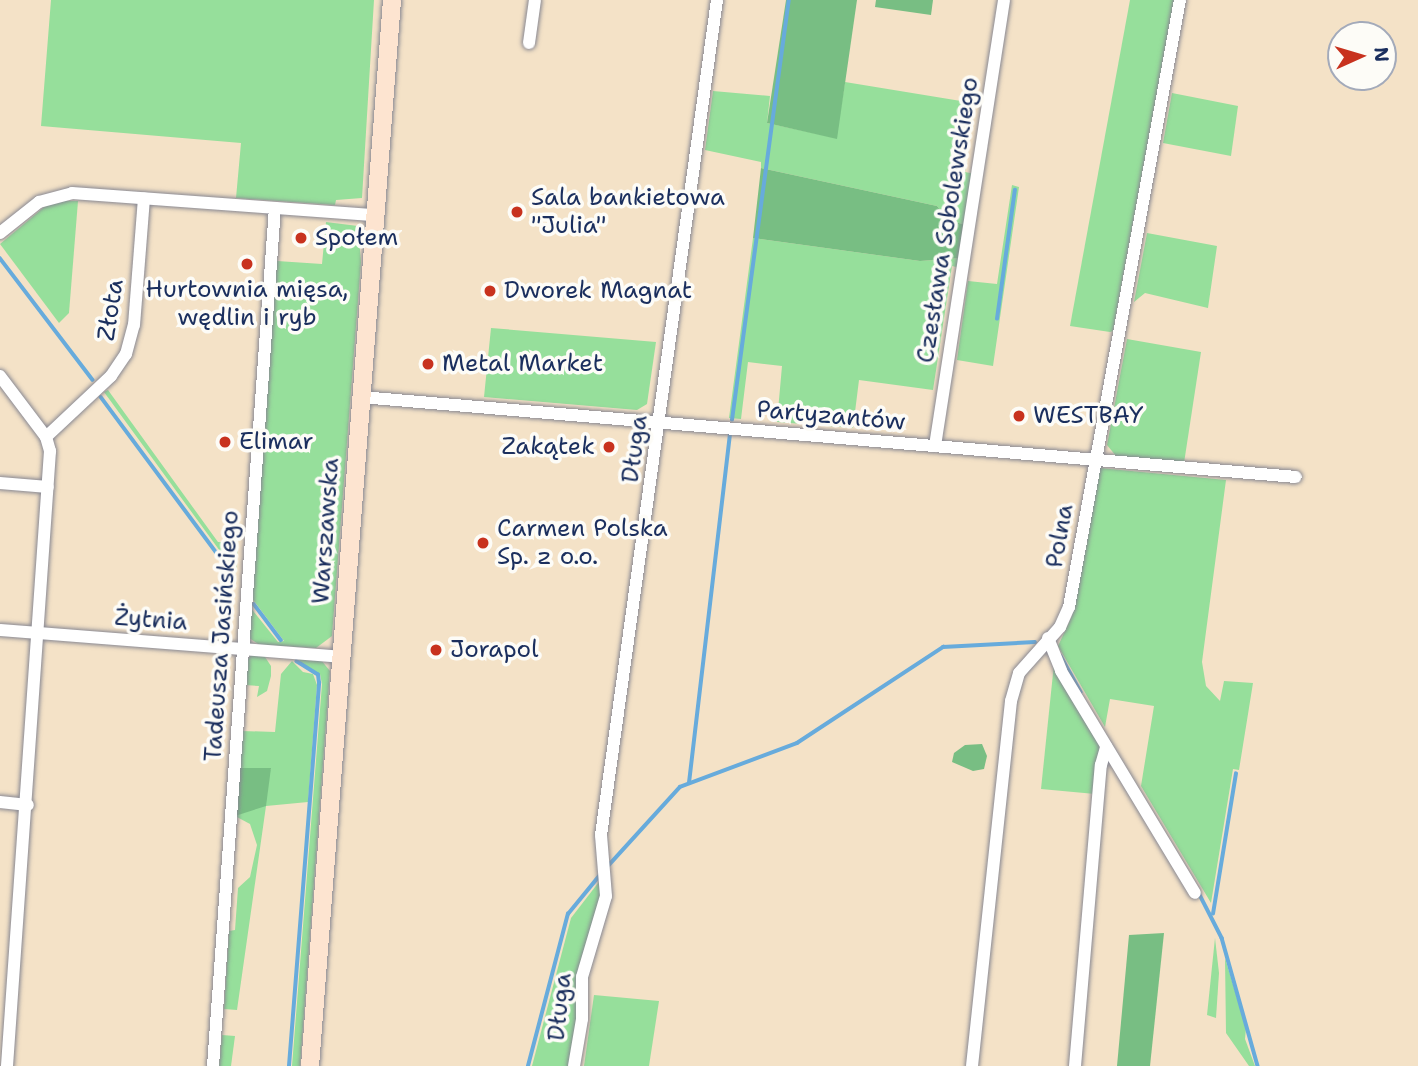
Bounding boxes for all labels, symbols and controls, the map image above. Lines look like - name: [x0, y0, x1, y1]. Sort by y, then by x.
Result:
- north arrow: [1327, 21, 1397, 91]
- text: N: [1368, 46, 1394, 63]
- street label: Czesława Sobolewskiego: [911, 75, 985, 365]
- place label: Sala bankietowa "Julia": [531, 184, 725, 240]
- marker: Sala bankietowa "Julia": [509, 204, 525, 220]
- place label: Społem: [315, 224, 398, 252]
- marker: Społem: [293, 230, 309, 246]
- marker: Hurtownia mięsa, wędlin i ryb: [239, 256, 255, 272]
- place label: Hurtownia mięsa, wędlin i ryb: [146, 276, 348, 332]
- street label: Złota: [92, 277, 130, 343]
- place label: Dworek Magnat: [504, 277, 692, 305]
- marker: Dworek Magnat: [482, 283, 498, 299]
- place label: Metal Market: [442, 350, 603, 378]
- marker: Metal Market: [420, 356, 436, 372]
- street label: Partyzantów: [755, 395, 907, 437]
- place label: WESTBAY: [1033, 402, 1143, 430]
- marker: WESTBAY: [1011, 408, 1027, 424]
- street label: Długa: [616, 413, 654, 485]
- place label: Elimar: [239, 428, 314, 456]
- place label: Zakątek: [501, 433, 595, 461]
- marker: Elimar: [217, 434, 233, 450]
- marker: Zakątek: [601, 439, 617, 455]
- street label: Warszawska: [307, 457, 345, 605]
- street label: Polna: [1040, 502, 1080, 570]
- street label: Tadeusza Jasińskiego: [199, 509, 245, 763]
- place label: Carmen Polska Sp. z o.o.: [497, 515, 668, 571]
- marker: Carmen Polska Sp. z o.o.: [475, 535, 491, 551]
- street label: Żytnia: [114, 603, 188, 637]
- place label: Jorapol: [450, 636, 538, 664]
- marker: Jorapol: [428, 642, 444, 658]
- street label: Długa: [542, 972, 578, 1042]

